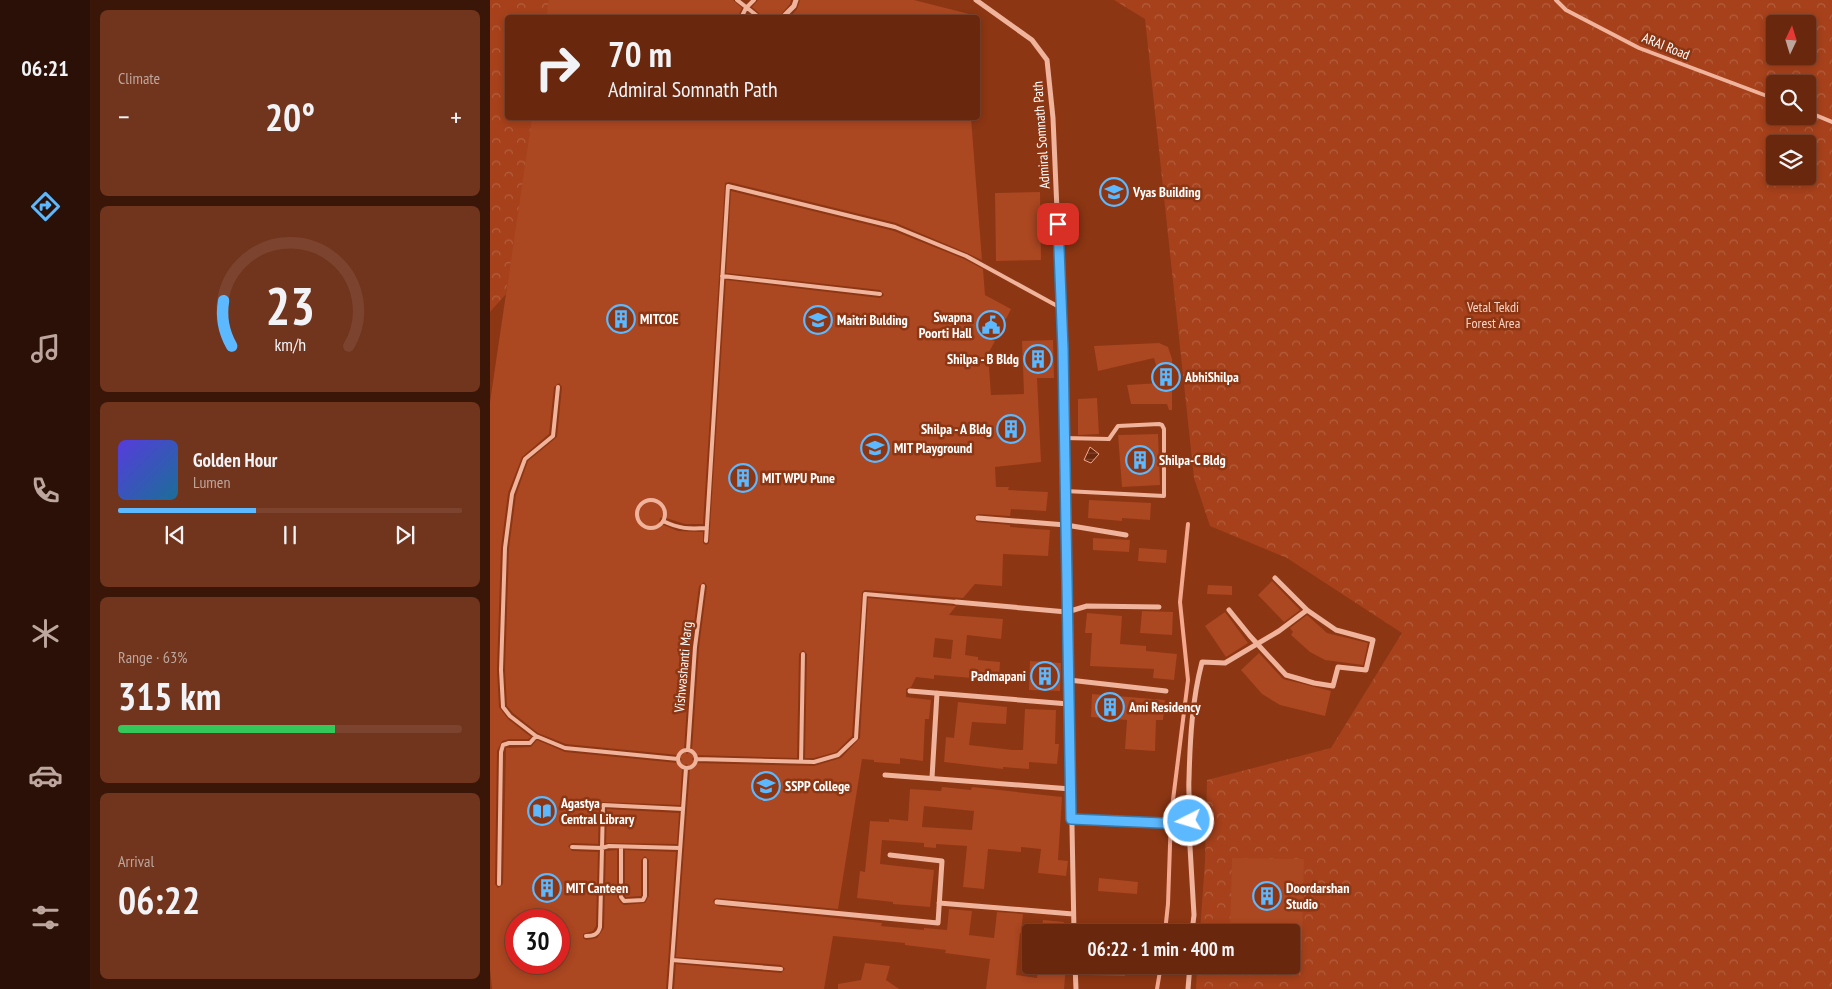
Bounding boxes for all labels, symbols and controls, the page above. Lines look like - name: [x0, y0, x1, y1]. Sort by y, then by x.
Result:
- north arrow: [1766, 15, 1816, 65]
- map controls: [1766, 15, 1816, 185]
- street label: ARAI Road: [1640, 28, 1692, 64]
- text: 70 m: [608, 31, 672, 77]
- icon: right: [525, 35, 590, 100]
- text: 06:21: [21, 54, 69, 82]
- text: Climate: [118, 68, 160, 88]
- text: Admiral Somnath Path: [608, 75, 778, 103]
- button: search: [1766, 75, 1816, 125]
- street label: Admiral Somnath Path: [1028, 81, 1054, 189]
- text: 20°: [265, 92, 315, 141]
- text: −: [118, 98, 130, 135]
- text: +: [450, 98, 462, 135]
- button: layers: [1766, 135, 1816, 185]
- school or university icon: Vyas Building: [1099, 177, 1129, 207]
- place label: Vyas Building: [1132, 183, 1201, 201]
- icon: directions: [28, 189, 63, 224]
- pin: [1037, 203, 1079, 245]
- icon: arrive: [1044, 210, 1072, 238]
- text: 23: [265, 272, 315, 339]
- park label: Vetal Tekdi Forest Area: [1466, 298, 1520, 332]
- building icon: MITCOE: [606, 304, 636, 334]
- school or university icon: Maitri Bulding: [803, 305, 833, 335]
- place label: Swapna Poorti Hall: [919, 308, 973, 342]
- place label: MITCOE: [640, 310, 679, 328]
- public building icon: Swapna Poorti Hall: [976, 310, 1006, 340]
- place label: Maitri Bulding: [837, 311, 908, 329]
- icon: music: [28, 331, 63, 366]
- text: km/h: [274, 333, 306, 356]
- building icon: Shilpa - B Bldg: [1023, 344, 1053, 374]
- place label: Shilpa - B Bldg: [947, 350, 1019, 368]
- building icon: AbhiShilpa: [1151, 362, 1181, 392]
- place label: AbhiShilpa: [1184, 368, 1239, 386]
- building icon: Shilpa - A Bldg: [996, 414, 1026, 444]
- place label: Shilpa - A Bldg: [921, 420, 992, 438]
- school or university icon: MIT Playground: [860, 433, 890, 463]
- place label: MIT Playground: [894, 439, 972, 457]
- building icon: Shilpa-C Bldg: [1125, 445, 1155, 475]
- text: Golden Hour: [193, 448, 277, 472]
- place label: Shilpa-C Bldg: [1159, 451, 1226, 469]
- building icon: MIT WPU Pune: [728, 463, 758, 493]
- place label: MIT WPU Pune: [762, 469, 835, 487]
- text: Lumen: [193, 472, 230, 492]
- icon: phone: [28, 473, 63, 508]
- icon: previous: [161, 521, 189, 549]
- icon: pause: [276, 521, 304, 549]
- icon: next: [391, 521, 419, 549]
- icon: climate: [28, 616, 63, 651]
- street label: Vishwashanti Marg: [670, 621, 696, 714]
- text: Range · 63%: [118, 647, 187, 667]
- building icon: Padmapani: [1030, 661, 1060, 691]
- place label: Padmapani: [971, 667, 1026, 685]
- text: 315 km: [118, 671, 221, 720]
- building icon: Ami Residency: [1095, 692, 1125, 722]
- place label: Ami Residency: [1128, 698, 1201, 716]
- icon: car: [28, 758, 63, 793]
- school or university icon: SSPP College: [751, 771, 781, 801]
- place label: SSPP College: [785, 777, 850, 795]
- place label: Agastya Central Library: [560, 794, 635, 828]
- position arrow: [1162, 794, 1214, 846]
- library icon: Agastya Central Library: [527, 796, 557, 826]
- text: Arrival: [118, 851, 154, 871]
- building icon: MIT Canteen: [532, 873, 562, 903]
- text: 06:22: [118, 875, 200, 924]
- place label: MIT Canteen: [566, 879, 628, 897]
- place label: Doordarshan Studio: [1286, 879, 1349, 913]
- building icon: Doordarshan Studio: [1252, 881, 1282, 911]
- icon: filters: [28, 900, 63, 935]
- speed limit sign: 30: [505, 909, 570, 974]
- text: 06:22 · 1 min · 400 m: [1088, 937, 1234, 961]

